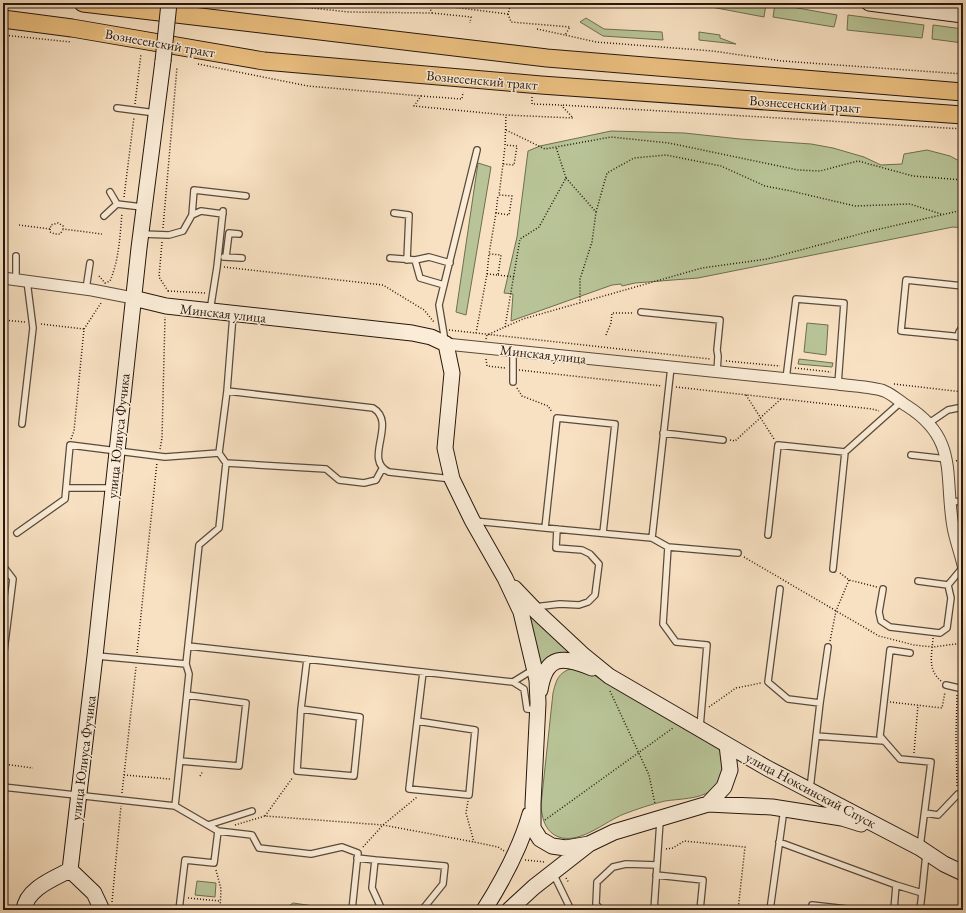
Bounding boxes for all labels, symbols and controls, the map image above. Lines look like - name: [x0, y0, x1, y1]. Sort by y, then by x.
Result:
- street label: Вознесенский тракт: [103, 24, 217, 62]
- street label: Вознесенский тракт: [426, 66, 539, 94]
- street label: Вознесенский тракт: [749, 91, 862, 117]
- street label: Минская улица: [179, 300, 267, 327]
- street label: Минская улица: [499, 341, 587, 368]
- street label: улица Юлиуса Фучика: [102, 372, 134, 500]
- street label: улица Юлиуса Фучика: [66, 694, 100, 822]
- street label: улица Ноксинский Спуск: [743, 748, 880, 832]

